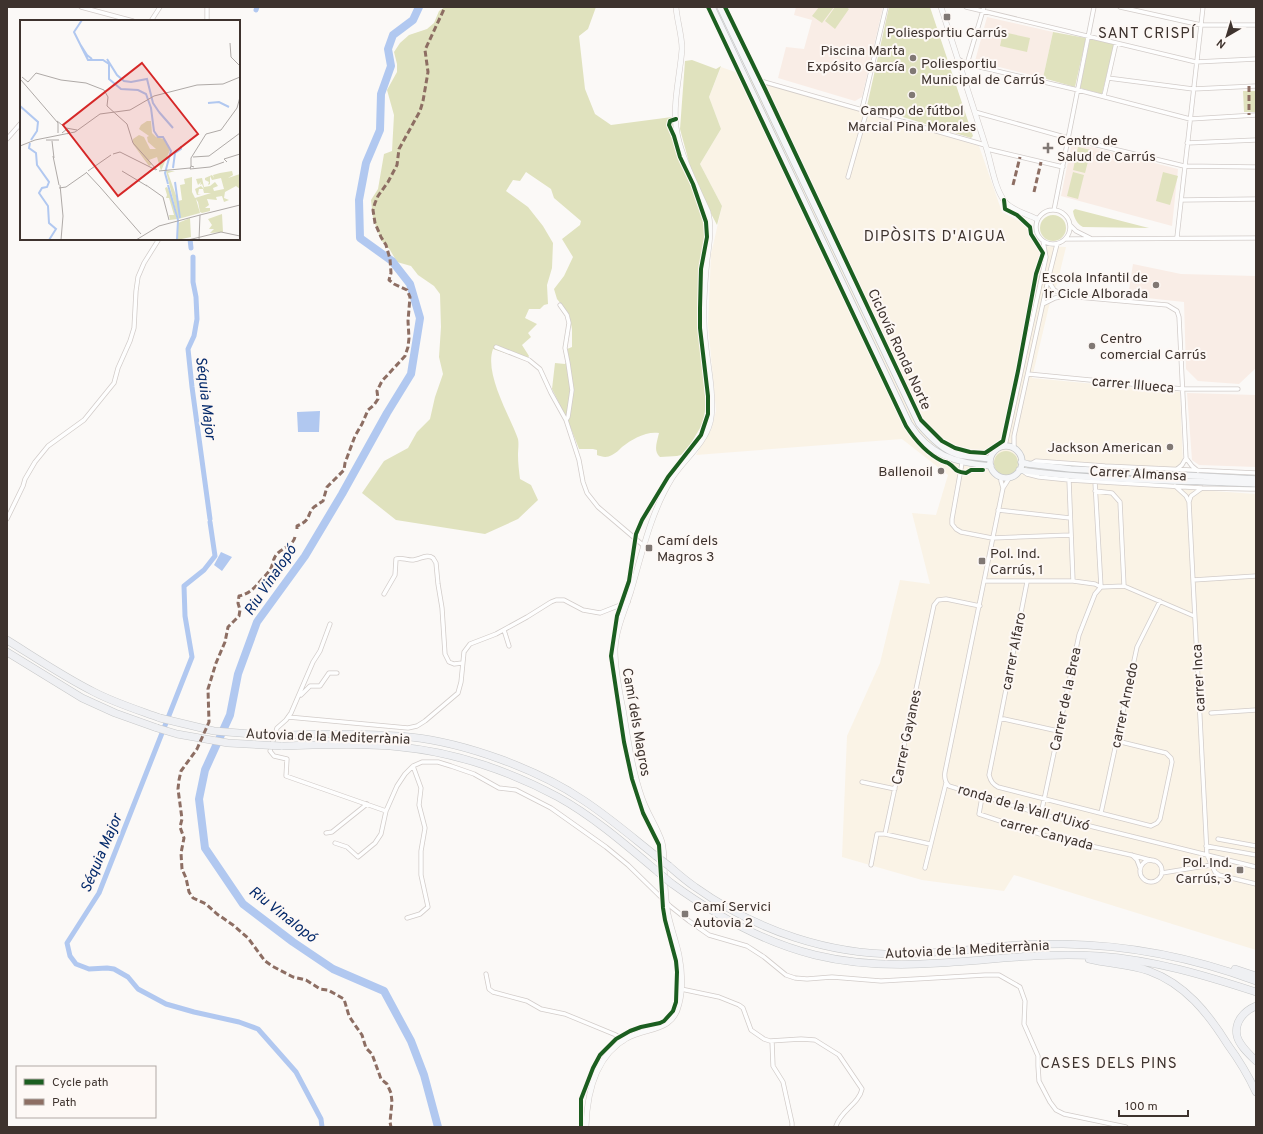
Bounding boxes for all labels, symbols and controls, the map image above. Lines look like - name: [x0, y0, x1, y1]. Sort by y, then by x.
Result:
- marker: Poliesportiu Carrús: [942, 12, 952, 22]
- north arrow: [1207, 16, 1247, 56]
- inset map: [20, 20, 240, 240]
- district label: SANT CRISPÍ: [1098, 24, 1197, 44]
- place label: Poliesportiu Carrús: [887, 25, 1007, 42]
- text: N: [1214, 35, 1229, 51]
- place label: Piscina Marta Expósito García: [807, 43, 905, 76]
- marker: Piscina Marta Expósito García: [908, 53, 918, 63]
- place label: Poliesportiu Municipal de Carrús: [921, 56, 1045, 89]
- marker: Poliesportiu Municipal de Carrús: [908, 66, 918, 76]
- marker: Campo de fútbol Marcial Pina Morales: [907, 90, 917, 100]
- place label: Campo de fútbol Marcial Pina Morales: [848, 103, 976, 136]
- place label: Centro de Salud de Carrús: [1057, 133, 1156, 166]
- marker: Centro de Salud de Carrús: [1042, 142, 1054, 154]
- district label: DIPÒSITS D'AIGUA: [864, 226, 1006, 247]
- place label: Escola Infantil de 1r Cicle Alborada: [1042, 270, 1148, 303]
- marker: Escola Infantil de 1r Cicle Alborada: [1151, 280, 1161, 290]
- street label: Ciclovía Ronda Norte: [863, 286, 934, 413]
- place label: Centro comercial Carrús: [1100, 331, 1206, 364]
- marker: Centro comercial Carrús: [1087, 341, 1097, 351]
- water label: Séquia Major: [190, 355, 219, 442]
- street label: carrer Illueca: [1091, 373, 1175, 398]
- place label: Jackson American: [1047, 440, 1162, 457]
- marker: Jackson American: [1165, 442, 1175, 452]
- street label: Carrer Almansa: [1089, 463, 1187, 486]
- place label: Ballenoil: [878, 464, 933, 481]
- marker: Ballenoil: [936, 466, 946, 476]
- place label: Camí dels Magros 3: [657, 533, 718, 566]
- water label: Riu Vinalopó: [241, 541, 302, 620]
- marker: Camí dels Magros 3: [644, 543, 654, 553]
- place label: Pol. Ind. Carrús, 1: [990, 546, 1043, 579]
- marker: Pol. Ind. Carrús, 1: [977, 556, 987, 566]
- street label: carrer Alfaro: [999, 611, 1030, 692]
- street label: carrer Inca: [1189, 644, 1210, 712]
- street label: Carrer de la Brea: [1047, 646, 1086, 753]
- street label: carrer Arnedo: [1108, 661, 1143, 750]
- street label: Camí dels Magros: [618, 667, 653, 778]
- street label: Carrer Gayanes: [889, 688, 926, 787]
- street label: Autovia de la Mediterrània: [245, 726, 411, 749]
- street label: ronda de la Vall d'Uixó: [956, 781, 1092, 836]
- water label: Séquia Major: [77, 810, 128, 896]
- street label: carrer Canyada: [998, 814, 1095, 855]
- place label: Pol. Ind. Carrús, 3: [1175, 855, 1232, 888]
- marker: Pol. Ind. Carrús, 3: [1235, 865, 1245, 875]
- water label: Riu Vinalopó: [244, 883, 321, 948]
- place label: Camí Servici Autovia 2: [693, 899, 771, 932]
- marker: Camí Servici Autovia 2: [680, 909, 690, 919]
- street label: Autovia de la Mediterrània: [884, 938, 1050, 963]
- district label: CASES DELS PINS: [1040, 1055, 1178, 1074]
- legend: [16, 1066, 156, 1118]
- text: Cycle path: [52, 1075, 109, 1091]
- scale bar: [1119, 1092, 1188, 1118]
- text: Path: [52, 1095, 77, 1111]
- text: 100 m: [1125, 1099, 1158, 1115]

